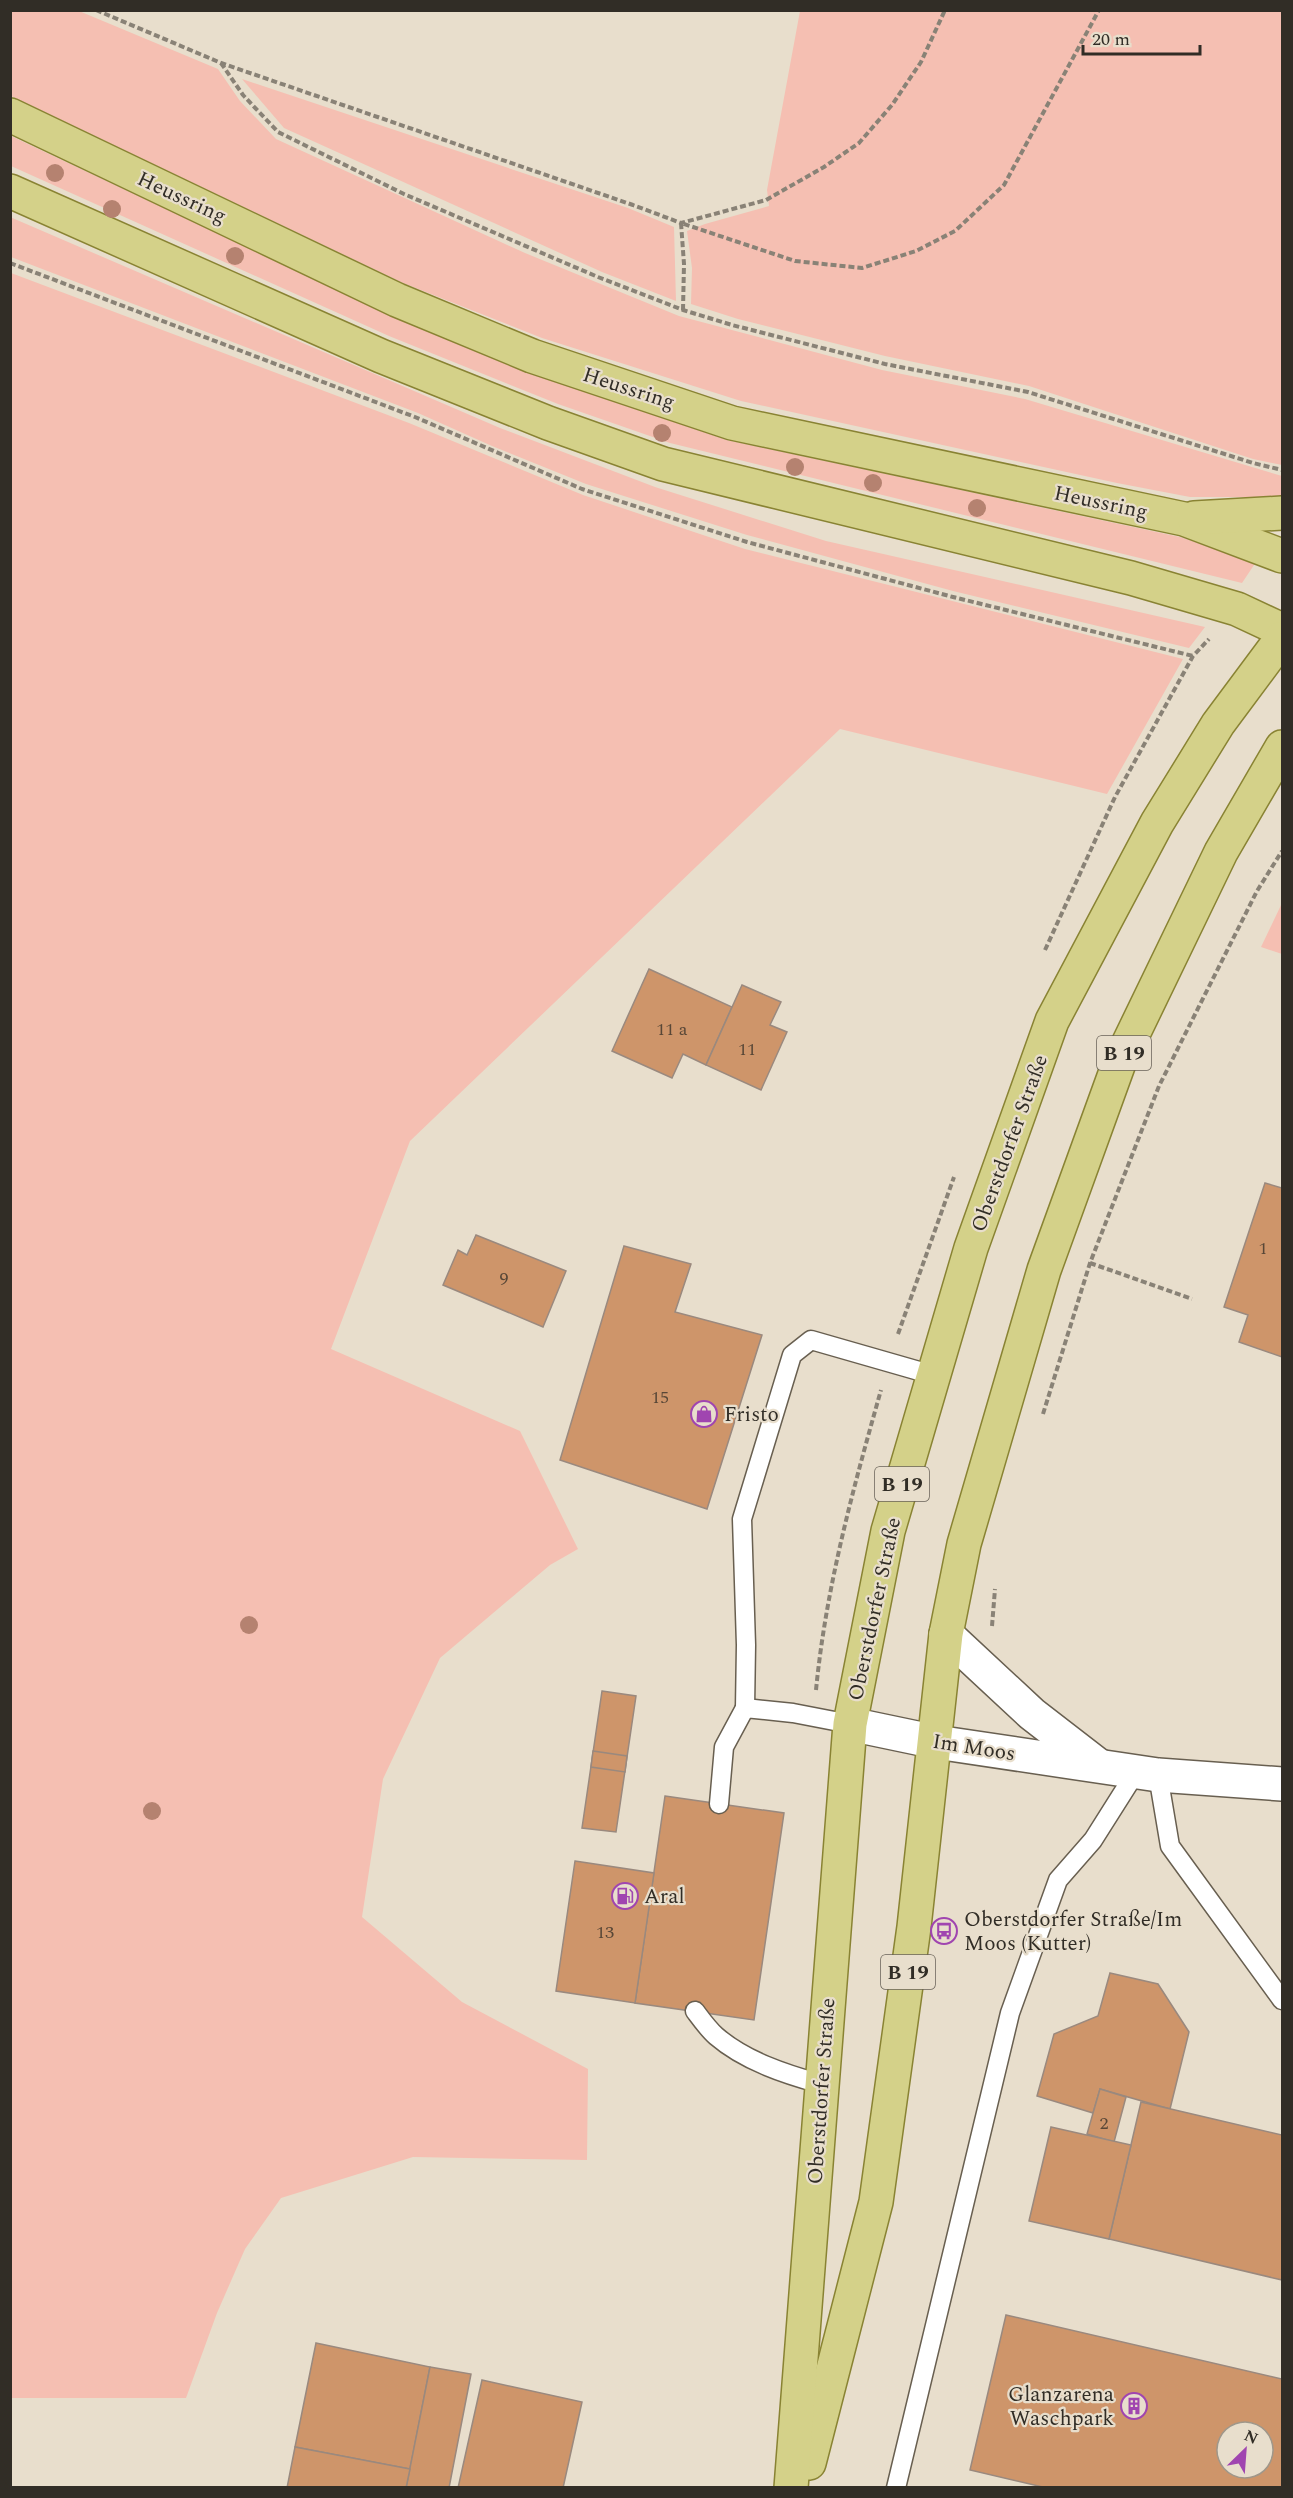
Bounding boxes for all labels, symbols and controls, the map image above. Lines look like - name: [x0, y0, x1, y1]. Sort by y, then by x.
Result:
- scale bar: [1083, 18, 1200, 56]
- text: 20 m: [1092, 26, 1130, 53]
- street label: Heussring: [132, 163, 232, 233]
- street label: Heussring: [578, 359, 679, 419]
- street label: Heussring: [1051, 477, 1151, 529]
- house number: 11 a: [656, 1016, 688, 1043]
- house number: 11: [738, 1036, 756, 1063]
- road number: B 19: [1097, 1036, 1151, 1070]
- street label: Oberstdorfer Straße: [963, 1050, 1057, 1237]
- house number: 1: [1259, 1235, 1268, 1262]
- house number: 9: [500, 1265, 509, 1292]
- house number: 15: [651, 1384, 669, 1411]
- shop icon: Fristo: [689, 1399, 719, 1429]
- place label: Fristo: [724, 1399, 779, 1431]
- road number: B 19: [875, 1467, 929, 1501]
- street label: Oberstdorfer Straße: [840, 1515, 910, 1704]
- street label: Im Moos: [930, 1726, 1018, 1770]
- fuel station icon: Aral: [610, 1881, 640, 1911]
- place label: Aral: [644, 1881, 685, 1913]
- place label: Oberstdorfer Straße/Im Moos (Kutter): [964, 1904, 1182, 1960]
- bus stop icon: Oberstdorfer Straße/Im Moos (Kutter): [929, 1916, 959, 1946]
- house number: 13: [596, 1919, 614, 1946]
- road number: B 19: [881, 1955, 935, 1989]
- street label: Oberstdorfer Straße: [800, 1997, 844, 2185]
- house number: 2: [1100, 2110, 1109, 2137]
- place label: Glanzarena Waschpark: [1008, 2379, 1115, 2435]
- building icon: Glanzarena Waschpark: [1119, 2391, 1149, 2421]
- north arrow: [1215, 2420, 1275, 2480]
- text: N: [1240, 2424, 1262, 2451]

